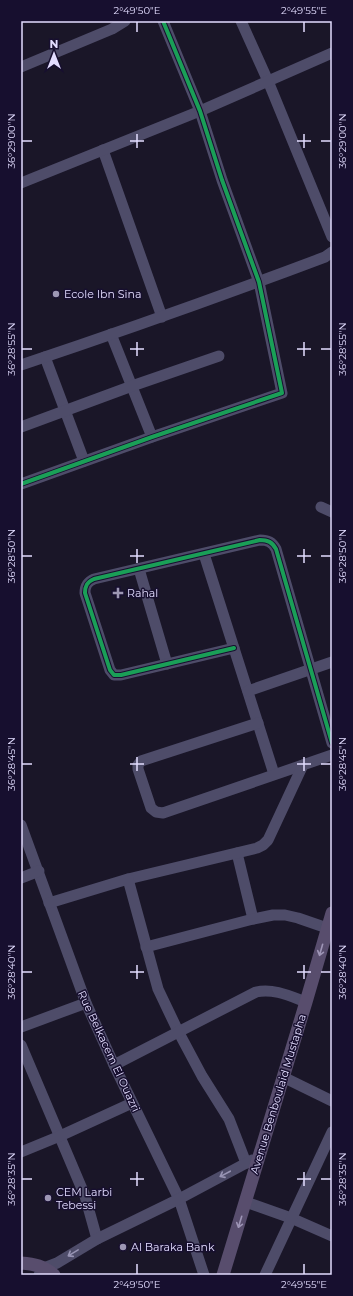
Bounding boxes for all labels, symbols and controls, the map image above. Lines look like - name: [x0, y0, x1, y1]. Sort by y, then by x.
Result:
- text: 2°49'50"E: [113, 4, 161, 17]
- text: 2°49'55"E: [281, 4, 327, 17]
- north arrow: [34, 34, 74, 74]
- text: N: [50, 37, 58, 51]
- text: 36°29'00"N: [5, 113, 18, 169]
- text: 36°29'00"N: [336, 113, 349, 169]
- place label: Ecole Ibn Sina: [64, 287, 142, 301]
- marker: Ecole Ibn Sina: [51, 289, 61, 299]
- text: 36°28'55"N: [5, 322, 18, 376]
- text: 36°28'55"N: [336, 322, 349, 376]
- text: 36°28'50"N: [5, 529, 18, 583]
- text: 36°28'50"N: [336, 529, 349, 583]
- place label: Rahal: [127, 586, 158, 600]
- marker: Rahal: [112, 587, 124, 599]
- text: 36°28'45"N: [5, 737, 18, 791]
- text: 36°28'45"N: [336, 737, 349, 791]
- one-way arrow: [317, 943, 324, 956]
- text: 36°28'40"N: [5, 945, 18, 999]
- text: 36°28'40"N: [336, 945, 349, 999]
- street label: Rue Belkacem El Ouazri: [75, 988, 143, 1114]
- street label: Avenue Benboulaid Mustapha: [247, 1012, 309, 1176]
- text: 36°28'35"N: [5, 1152, 18, 1206]
- text: 36°28'35"N: [336, 1152, 349, 1206]
- one-way arrow: [219, 1171, 231, 1178]
- place label: CEM Larbi Tebessi: [56, 1185, 112, 1212]
- marker: CEM Larbi Tebessi: [43, 1193, 53, 1203]
- one-way arrow: [236, 1215, 243, 1228]
- place label: Al Baraka Bank: [131, 1240, 215, 1254]
- marker: Al Baraka Bank: [118, 1242, 128, 1252]
- one-way arrow: [67, 1250, 79, 1258]
- text: 2°49'50"E: [113, 1278, 161, 1291]
- text: 2°49'55"E: [281, 1278, 327, 1291]

